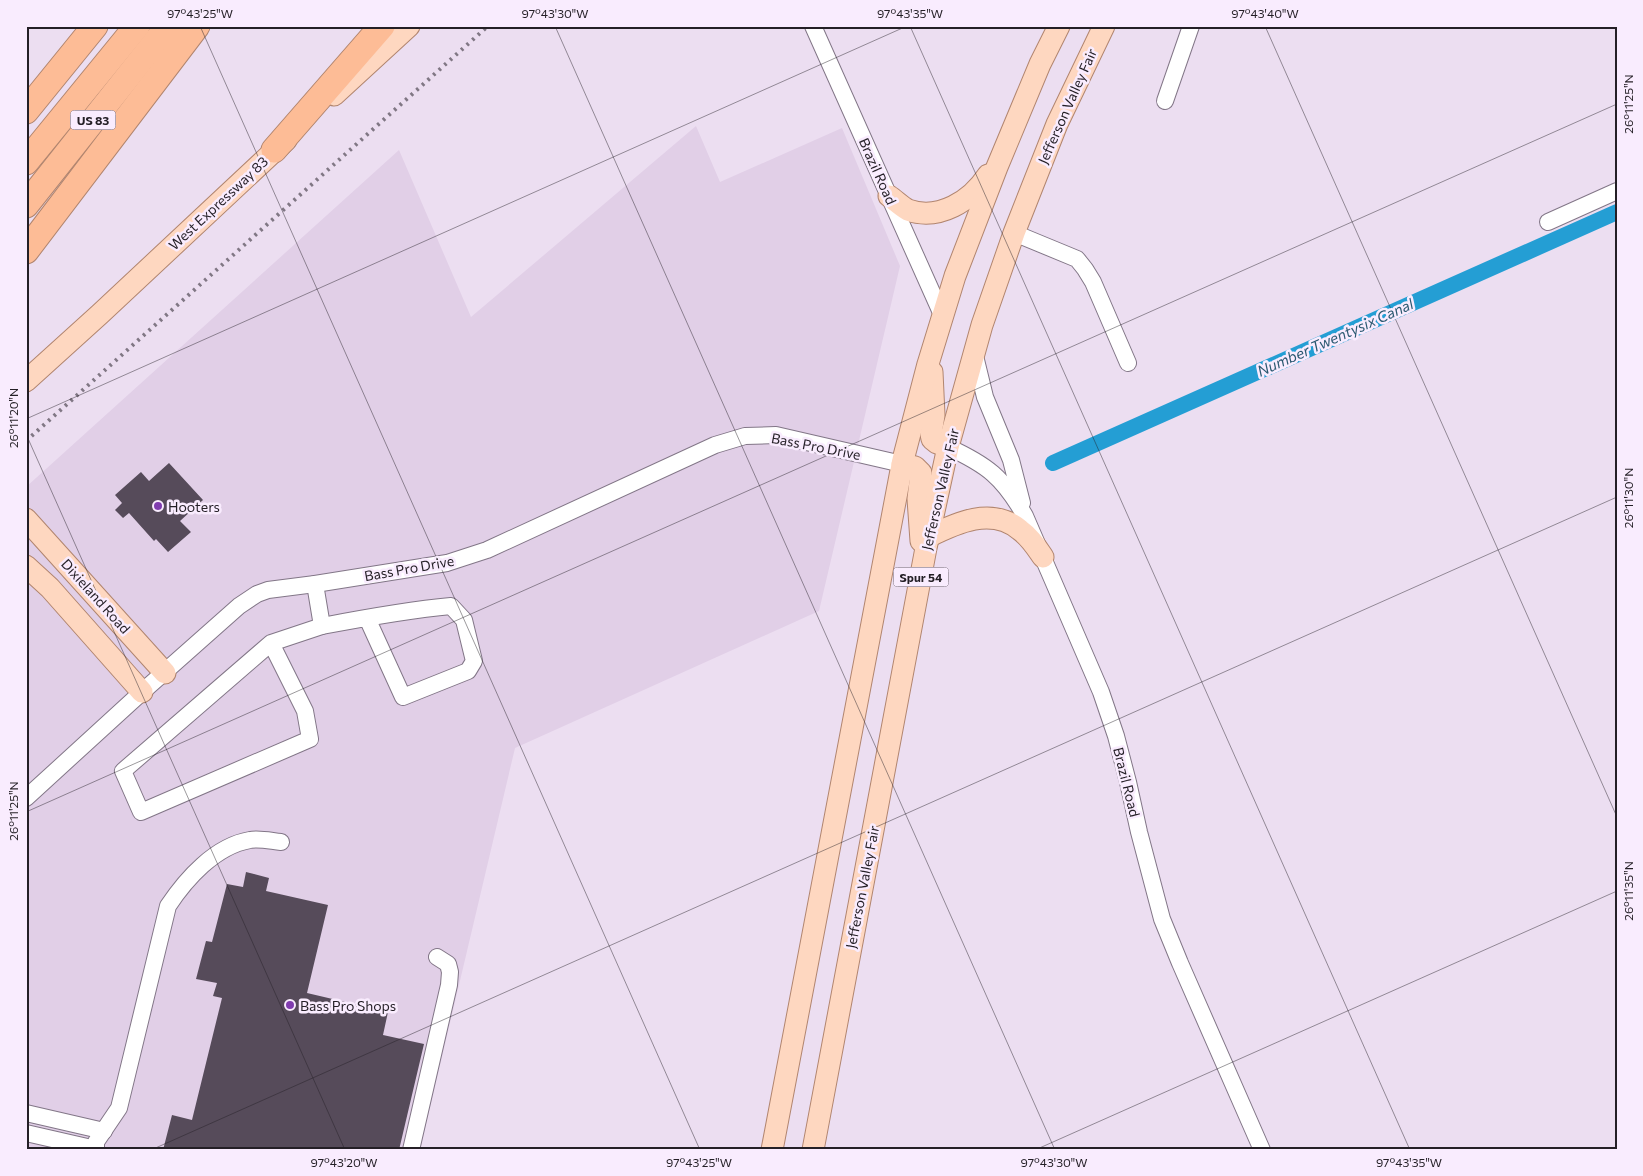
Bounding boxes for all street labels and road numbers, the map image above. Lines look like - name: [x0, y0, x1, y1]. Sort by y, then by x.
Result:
- street label: Jefferson Valley Fair: [1034, 45, 1100, 166]
- road number: US 83: [70, 110, 116, 130]
- street label: Brazil Road: [856, 135, 900, 207]
- street label: West Expressway 83: [165, 153, 271, 253]
- street label: Jefferson Valley Fair: [918, 426, 962, 552]
- street label: Bass Pro Drive: [770, 429, 862, 463]
- street label: Bass Pro Drive: [363, 552, 455, 584]
- street label: Dixieland Road: [58, 555, 134, 637]
- road number: Spur 54: [894, 568, 948, 586]
- street label: Brazil Road: [1110, 745, 1144, 819]
- street label: Jefferson Valley Fair: [842, 824, 882, 950]

